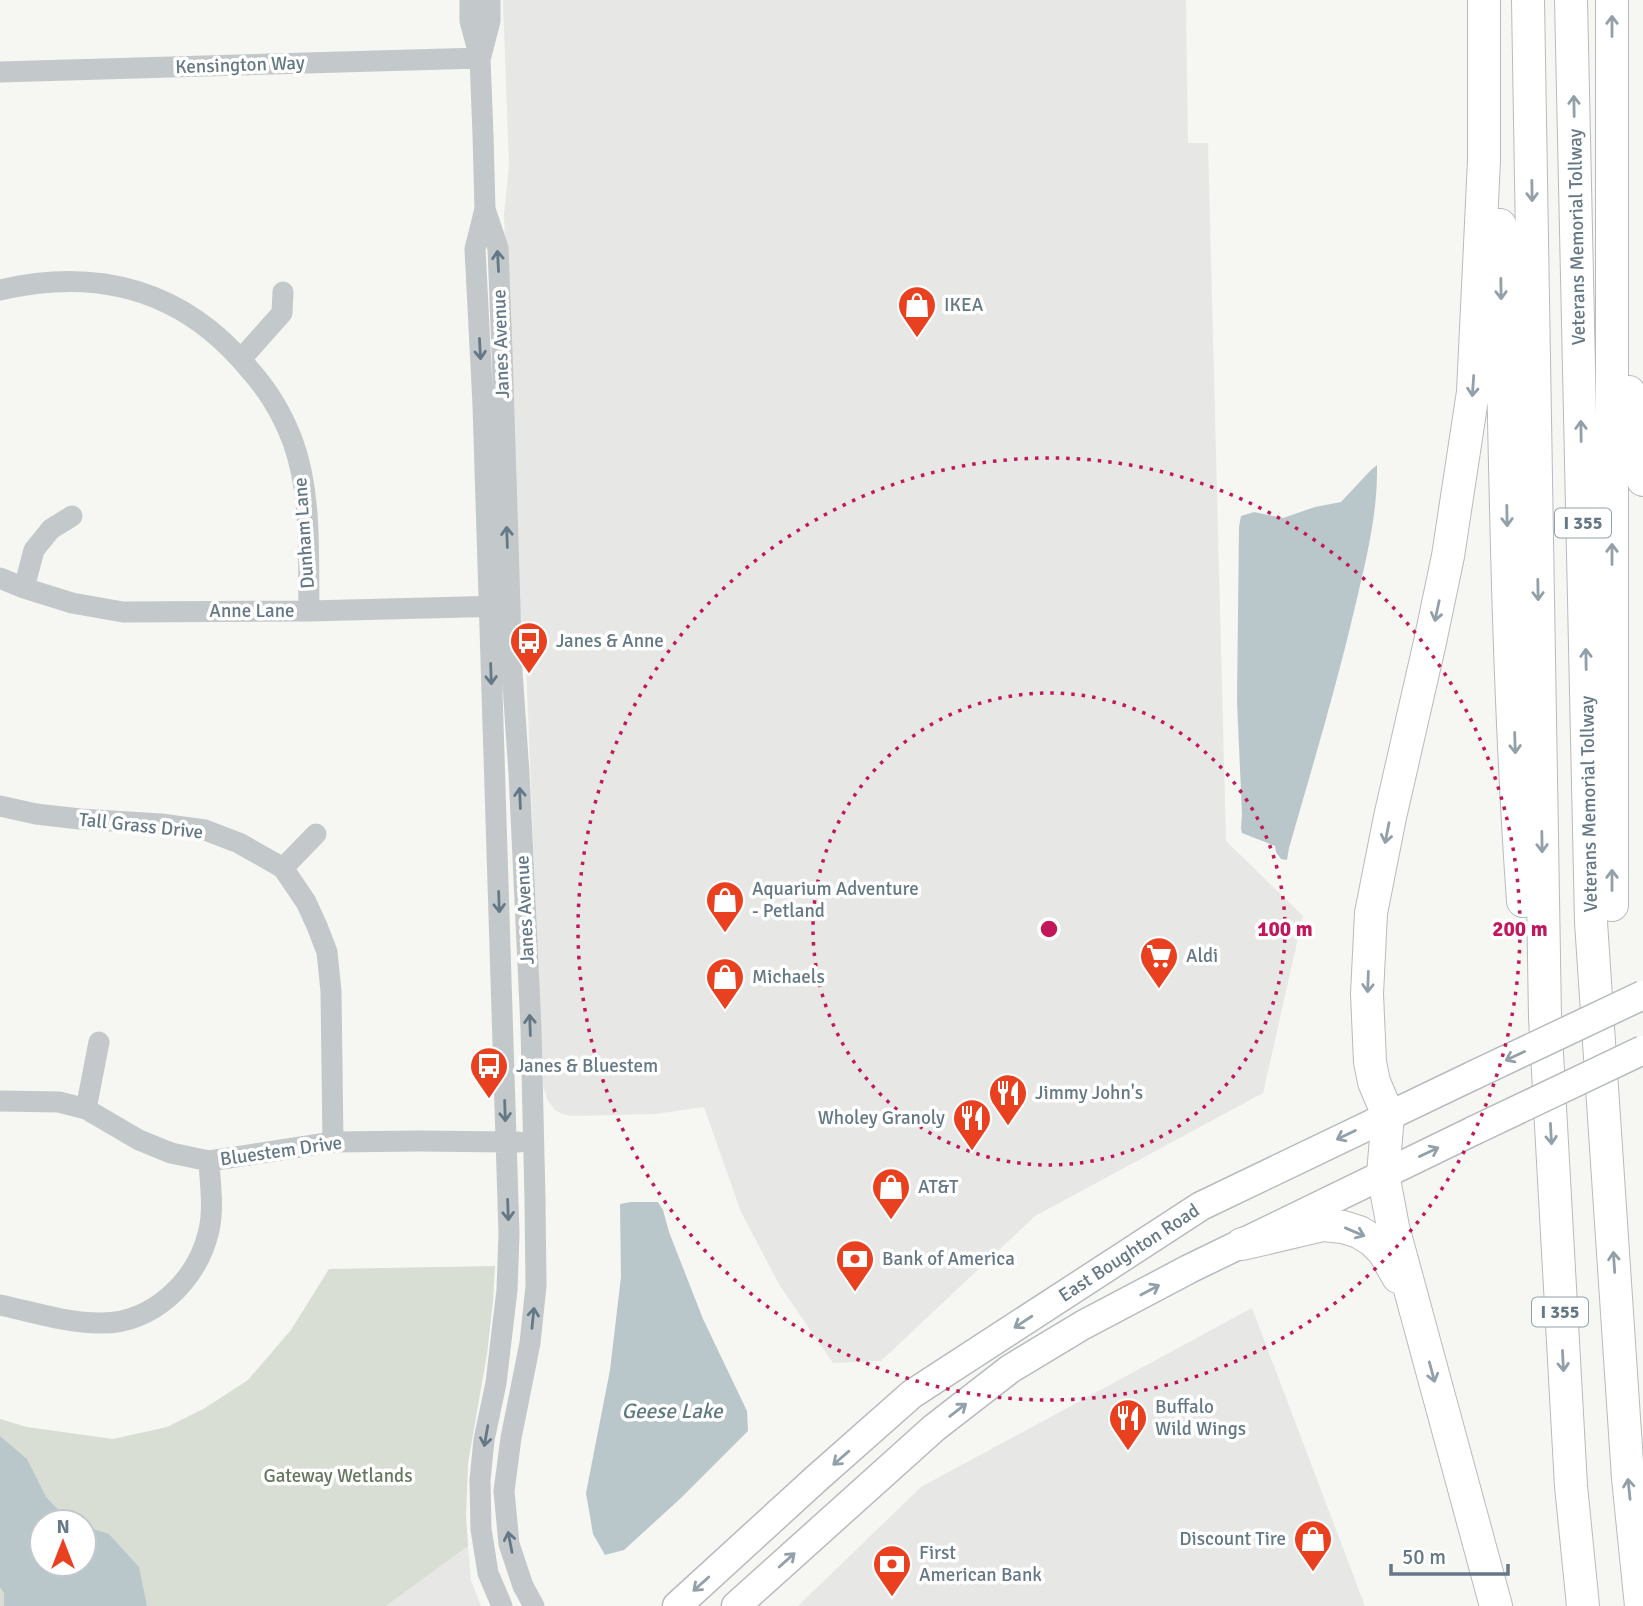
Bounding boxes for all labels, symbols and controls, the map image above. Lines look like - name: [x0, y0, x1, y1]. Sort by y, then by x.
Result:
- one-way arrow: [1605, 15, 1619, 38]
- street label: Kensington Way: [175, 51, 305, 79]
- one-way arrow: [1567, 95, 1580, 118]
- street label: Veterans Memorial Tollway: [1563, 128, 1591, 346]
- one-way arrow: [1525, 179, 1538, 202]
- one-way arrow: [492, 250, 505, 273]
- one-way arrow: [1495, 277, 1508, 300]
- shop icon: IKEA: [896, 284, 938, 339]
- street label: Janes Avenue: [487, 289, 515, 399]
- place label: IKEA: [944, 293, 984, 317]
- one-way arrow: [474, 338, 487, 360]
- one-way arrow: [1466, 375, 1479, 397]
- one-way arrow: [1574, 420, 1587, 443]
- street label: Dunham Lane: [288, 476, 320, 590]
- one-way arrow: [1500, 504, 1514, 527]
- road number: I 355: [1555, 508, 1611, 538]
- one-way arrow: [500, 526, 513, 549]
- one-way arrow: [1605, 543, 1619, 566]
- one-way arrow: [1531, 578, 1545, 601]
- street label: Anne Lane: [209, 599, 295, 623]
- one-way arrow: [1429, 599, 1443, 622]
- bus stop icon: Janes & Anne: [508, 620, 550, 675]
- place label: Janes & Anne: [556, 629, 664, 653]
- one-way arrow: [1579, 647, 1592, 670]
- one-way arrow: [485, 663, 498, 686]
- street label: Veterans Memorial Tollway: [1575, 695, 1603, 913]
- one-way arrow: [1508, 732, 1521, 755]
- one-way arrow: [513, 787, 526, 810]
- street label: Tall Grass Drive: [78, 808, 204, 844]
- one-way arrow: [1379, 821, 1393, 844]
- one-way arrow: [1535, 830, 1549, 853]
- street label: Janes Avenue: [510, 855, 540, 965]
- one-way arrow: [1605, 869, 1619, 892]
- place label: Aquarium Adventure - Petland: [752, 877, 919, 923]
- shop icon: Aquarium Adventure - Petland: [704, 879, 746, 934]
- one-way arrow: [492, 890, 505, 913]
- text: 100 m: [1257, 916, 1313, 942]
- text: 200 m: [1492, 916, 1548, 942]
- centre of rings: [1037, 917, 1061, 941]
- supermarket icon: Aldi: [1138, 935, 1180, 990]
- place label: Aldi: [1186, 944, 1218, 968]
- shop icon: Michaels: [704, 956, 746, 1011]
- place label: Michaels: [752, 965, 825, 989]
- one-way arrow: [1361, 970, 1374, 993]
- one-way arrow: [524, 1014, 537, 1037]
- bus stop icon: Janes & Bluestem: [468, 1045, 510, 1100]
- one-way arrow: [1505, 1050, 1526, 1063]
- place label: Janes & Bluestem: [516, 1054, 658, 1078]
- restaurant icon: Jimmy John's: [987, 1072, 1029, 1127]
- place label: Jimmy John's: [1035, 1081, 1143, 1105]
- restaurant icon: Wholey Granoly: [951, 1097, 993, 1152]
- one-way arrow: [498, 1099, 511, 1122]
- place label: Wholey Granoly: [818, 1106, 945, 1130]
- one-way arrow: [1544, 1122, 1557, 1145]
- one-way arrow: [1336, 1129, 1357, 1143]
- street label: Bluestem Drive: [219, 1131, 343, 1171]
- one-way arrow: [1418, 1144, 1439, 1158]
- shop icon: AT&T: [870, 1166, 912, 1221]
- place label: AT&T: [918, 1175, 959, 1199]
- one-way arrow: [502, 1198, 515, 1221]
- street label: East Boughton Road: [1054, 1199, 1204, 1307]
- one-way arrow: [1344, 1226, 1366, 1239]
- bank icon: Bank of America: [834, 1238, 876, 1293]
- place label: Bank of America: [882, 1247, 1015, 1271]
- one-way arrow: [1607, 1252, 1620, 1274]
- one-way arrow: [1139, 1282, 1160, 1296]
- road number: I 355: [1532, 1297, 1588, 1326]
- one-way arrow: [527, 1307, 540, 1330]
- one-way arrow: [1013, 1315, 1033, 1329]
- one-way arrow: [1557, 1349, 1570, 1372]
- one-way arrow: [1426, 1361, 1439, 1383]
- place label: Buffalo Wild Wings: [1155, 1395, 1246, 1441]
- restaurant icon: Buffalo Wild Wings: [1107, 1397, 1149, 1452]
- water label: Geese Lake: [622, 1398, 724, 1424]
- one-way arrow: [948, 1402, 966, 1417]
- one-way arrow: [479, 1424, 492, 1447]
- one-way arrow: [832, 1450, 850, 1466]
- park label: Gateway Wetlands: [264, 1464, 412, 1488]
- one-way arrow: [1622, 1479, 1635, 1501]
- north arrow: [28, 1508, 98, 1578]
- text: N: [56, 1515, 70, 1539]
- shop icon: Discount Tire: [1292, 1518, 1334, 1573]
- place label: Discount Tire: [1179, 1527, 1286, 1551]
- one-way arrow: [503, 1531, 517, 1554]
- scale bar: [1391, 1532, 1508, 1576]
- place label: First American Bank: [919, 1541, 1042, 1587]
- bank icon: First American Bank: [871, 1543, 913, 1598]
- text: 50 m: [1402, 1544, 1446, 1570]
- one-way arrow: [778, 1552, 796, 1568]
- one-way arrow: [692, 1576, 710, 1592]

